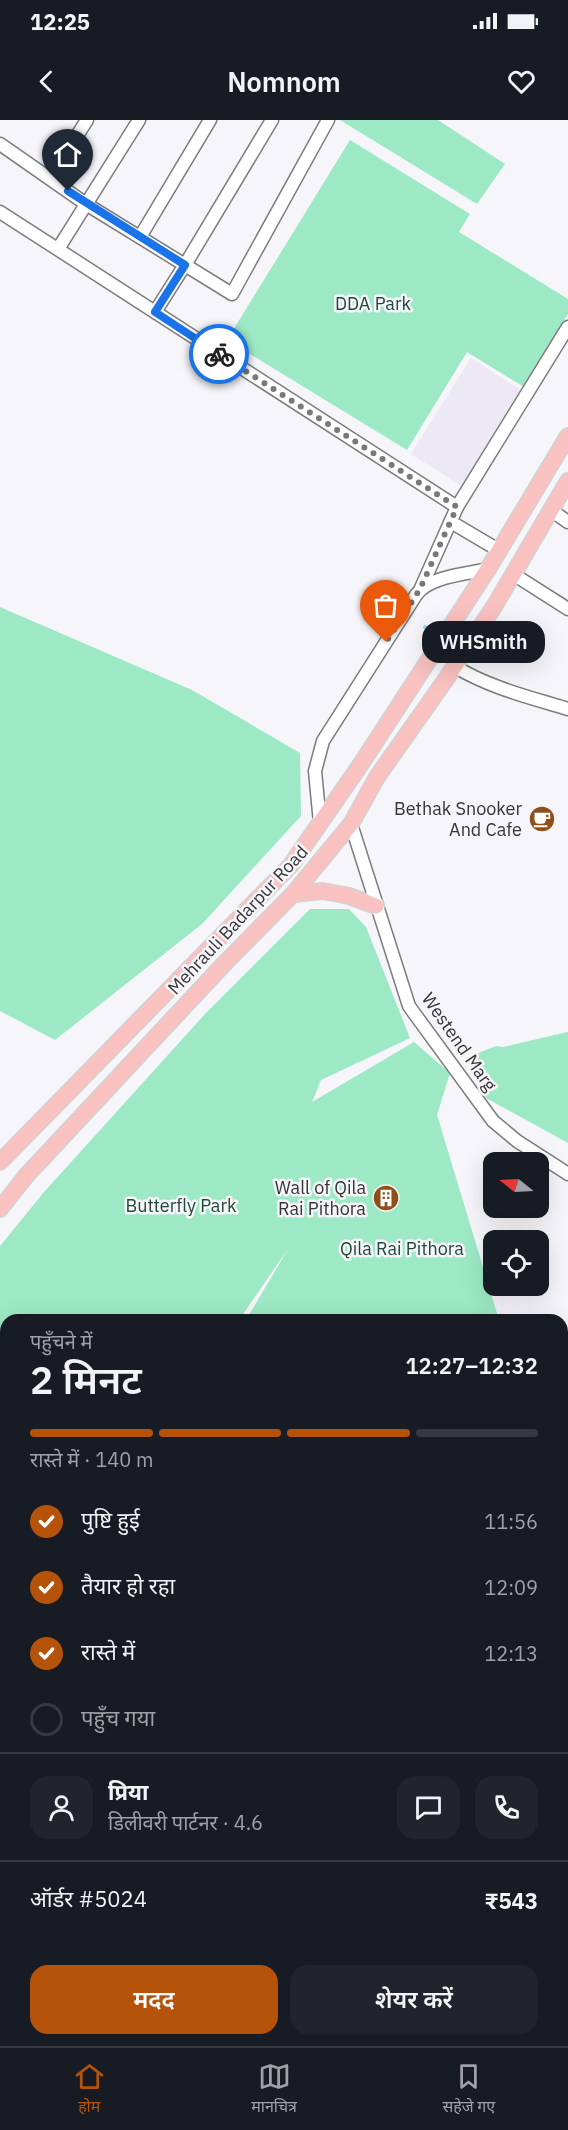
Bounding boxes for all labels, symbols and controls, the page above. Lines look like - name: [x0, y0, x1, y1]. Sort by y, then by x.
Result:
- text: 12:25: [30, 7, 90, 36]
- text: Nomnom: [227, 64, 341, 99]
- icon: back: [30, 65, 63, 98]
- icon: heart: [505, 65, 538, 98]
- pin: [42, 129, 93, 191]
- icon: home: [51, 138, 84, 171]
- park label: DDA Park: [335, 292, 412, 315]
- courier: [189, 324, 249, 384]
- icon: bike: [203, 338, 236, 371]
- pin: [360, 580, 411, 642]
- icon: bag: [369, 589, 402, 622]
- callout: WHSmith: [422, 621, 545, 663]
- text: WHSmith: [439, 628, 528, 655]
- place label: Bethak Snooker And Cafe: [394, 797, 522, 841]
- cafe icon: Bethak Snooker And Cafe: [527, 804, 557, 834]
- street label: Mehrauli Badarpur Road: [162, 840, 313, 999]
- street label: Westend Marg: [417, 988, 502, 1096]
- north arrow: [483, 1152, 549, 1218]
- map controls: [483, 1152, 549, 1296]
- place label: Wall of Qila Rai Pithora: [275, 1176, 366, 1220]
- building icon: Wall of Qila Rai Pithora: [371, 1183, 401, 1213]
- park label: Butterfly Park: [125, 1194, 237, 1217]
- button: locate: [483, 1230, 549, 1296]
- park label: Qila Rai Pithora: [340, 1237, 464, 1260]
- text: पहुँचने में: [30, 1328, 92, 1355]
- text: 12:27–12:32: [405, 1351, 538, 1380]
- text: 2 मिनट: [30, 1354, 142, 1405]
- text: रास्ते में · 140 m: [30, 1446, 153, 1473]
- icon: check: [30, 1505, 63, 1538]
- text: पुष्टि हुई: [81, 1505, 140, 1534]
- text: 11:56: [484, 1508, 538, 1535]
- icon: check: [30, 1571, 63, 1604]
- text: तैयार हो रहा: [81, 1571, 175, 1600]
- text: 12:09: [484, 1574, 538, 1601]
- icon: check: [30, 1637, 63, 1670]
- text: रास्ते में: [81, 1637, 135, 1666]
- text: 12:13: [484, 1640, 538, 1667]
- text: पहुँच गया: [81, 1703, 155, 1732]
- button: person: [30, 1776, 93, 1839]
- button: chat: [397, 1776, 460, 1839]
- button: phone: [475, 1776, 538, 1839]
- text: प्रिया: [108, 1777, 148, 1806]
- text: डिलीवरी पार्टनर · 4.6: [108, 1809, 263, 1836]
- text: ऑर्डर #5024: [30, 1884, 147, 1913]
- text: ₹543: [485, 1886, 538, 1915]
- button: मदद: [30, 1965, 278, 2034]
- button: शेयर करें: [290, 1965, 538, 2034]
- tab: होम: [73, 2060, 106, 2119]
- tab: मानचित्र: [251, 2060, 297, 2119]
- tab: सहेजे गए: [442, 2060, 495, 2119]

